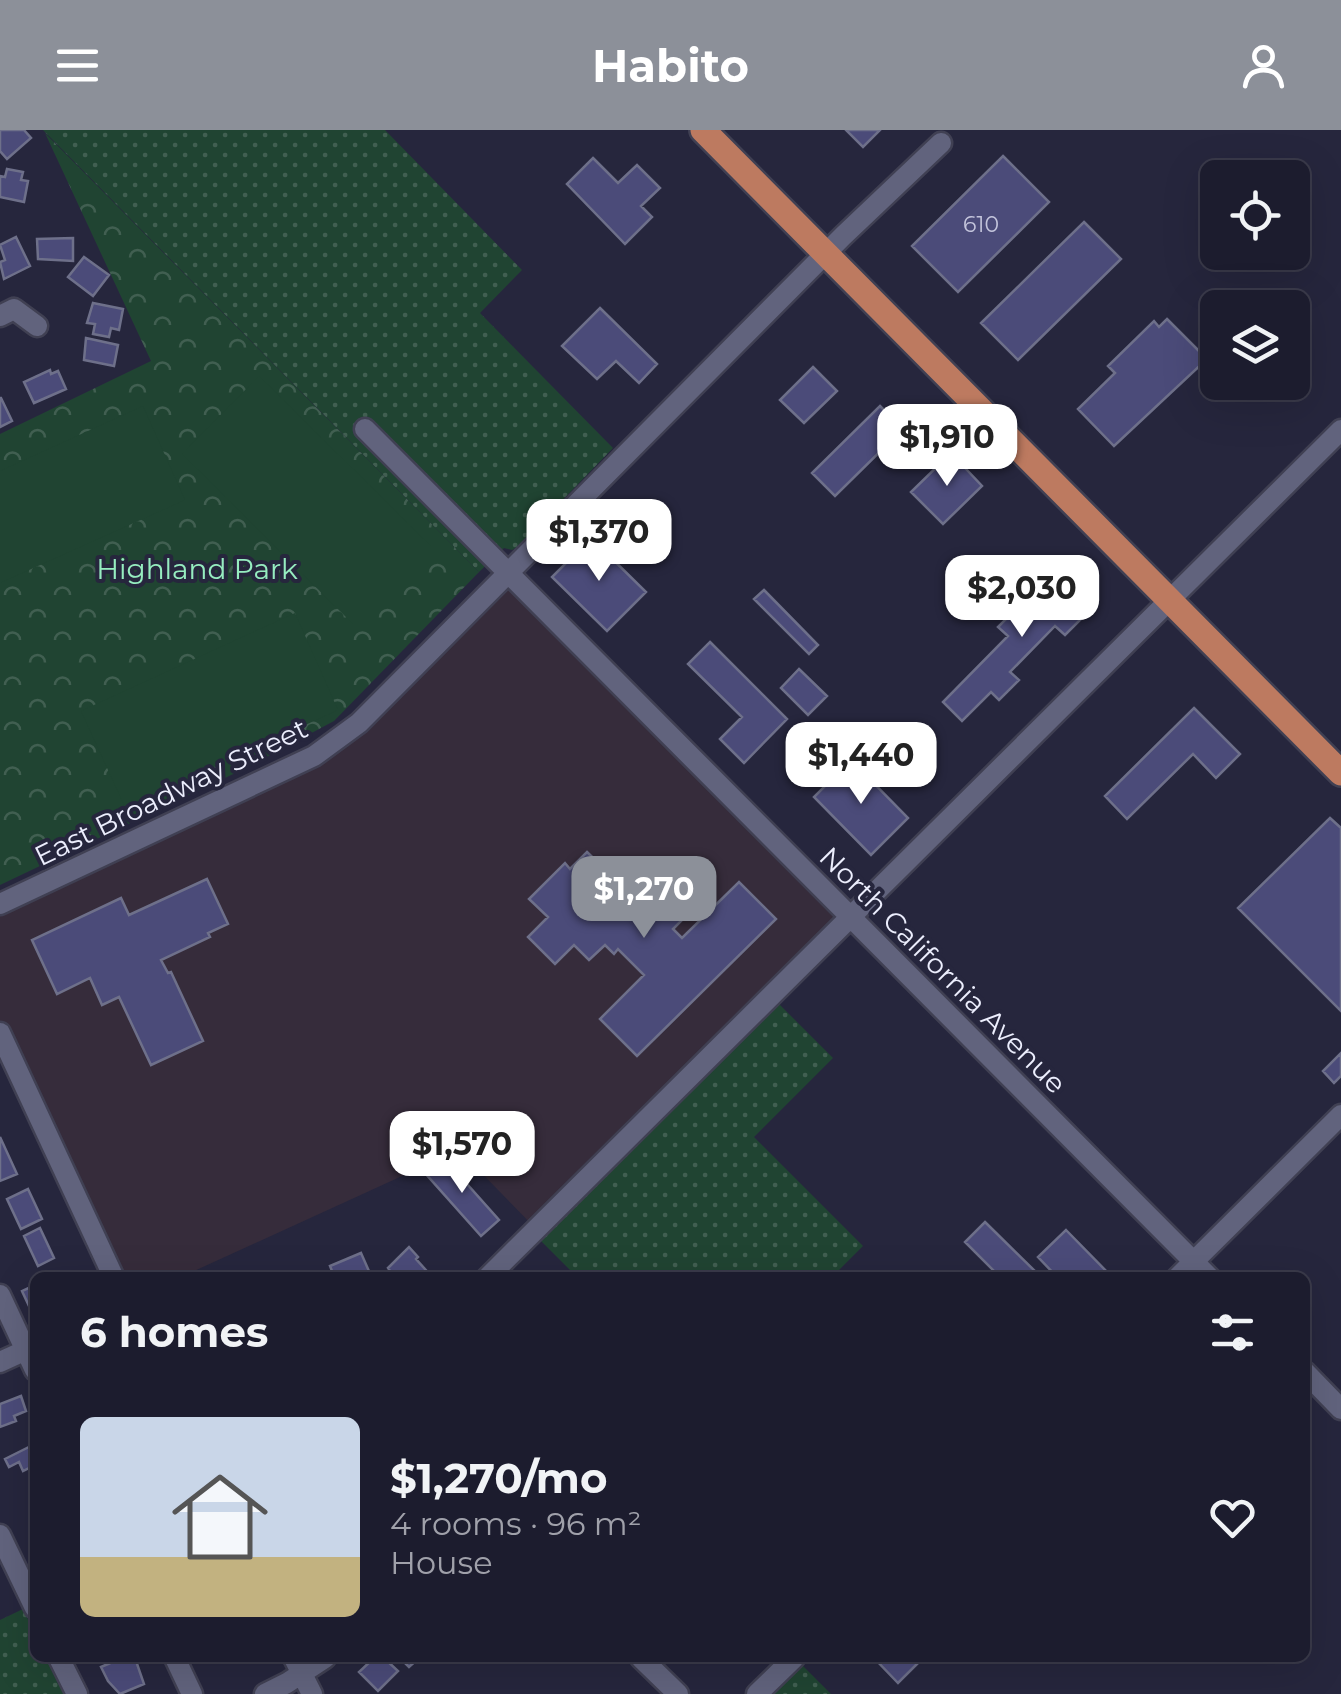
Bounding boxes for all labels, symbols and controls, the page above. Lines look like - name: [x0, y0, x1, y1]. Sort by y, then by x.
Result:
- icon: menu: [50, 38, 105, 93]
- text: Habito: [592, 38, 749, 93]
- icon: person: [1236, 38, 1291, 93]
- map controls: [1200, 160, 1310, 400]
- button: locate: [1200, 160, 1310, 270]
- house number: 610: [963, 211, 999, 238]
- button: layers: [1200, 290, 1310, 400]
- pin: $1,910: [866, 404, 1028, 489]
- text: $1,910: [899, 417, 995, 456]
- pin: $1,370: [518, 499, 680, 584]
- text: $1,370: [549, 512, 649, 551]
- park label: Highland Park: [96, 552, 298, 586]
- pin: $2,030: [941, 555, 1103, 640]
- text: $2,030: [967, 568, 1077, 607]
- street label: East Broadway Street: [29, 711, 313, 873]
- pin: $1,440: [780, 722, 942, 807]
- text: $1,440: [808, 735, 914, 774]
- street label: North California Avenue: [813, 840, 1073, 1100]
- pin: $1,270: [563, 856, 725, 941]
- text: $1,270: [593, 869, 695, 908]
- pin: $1,570: [381, 1111, 543, 1196]
- text: $1,570: [412, 1124, 512, 1163]
- icon: filters: [1205, 1305, 1260, 1360]
- text: 6 homes: [80, 1306, 268, 1358]
- text: $1,270/mo: [390, 1452, 607, 1504]
- icon: home: [160, 1457, 280, 1577]
- icon: heart: [1205, 1490, 1260, 1545]
- text: 4 rooms · 96 m²: [390, 1504, 642, 1543]
- text: House: [390, 1543, 493, 1582]

